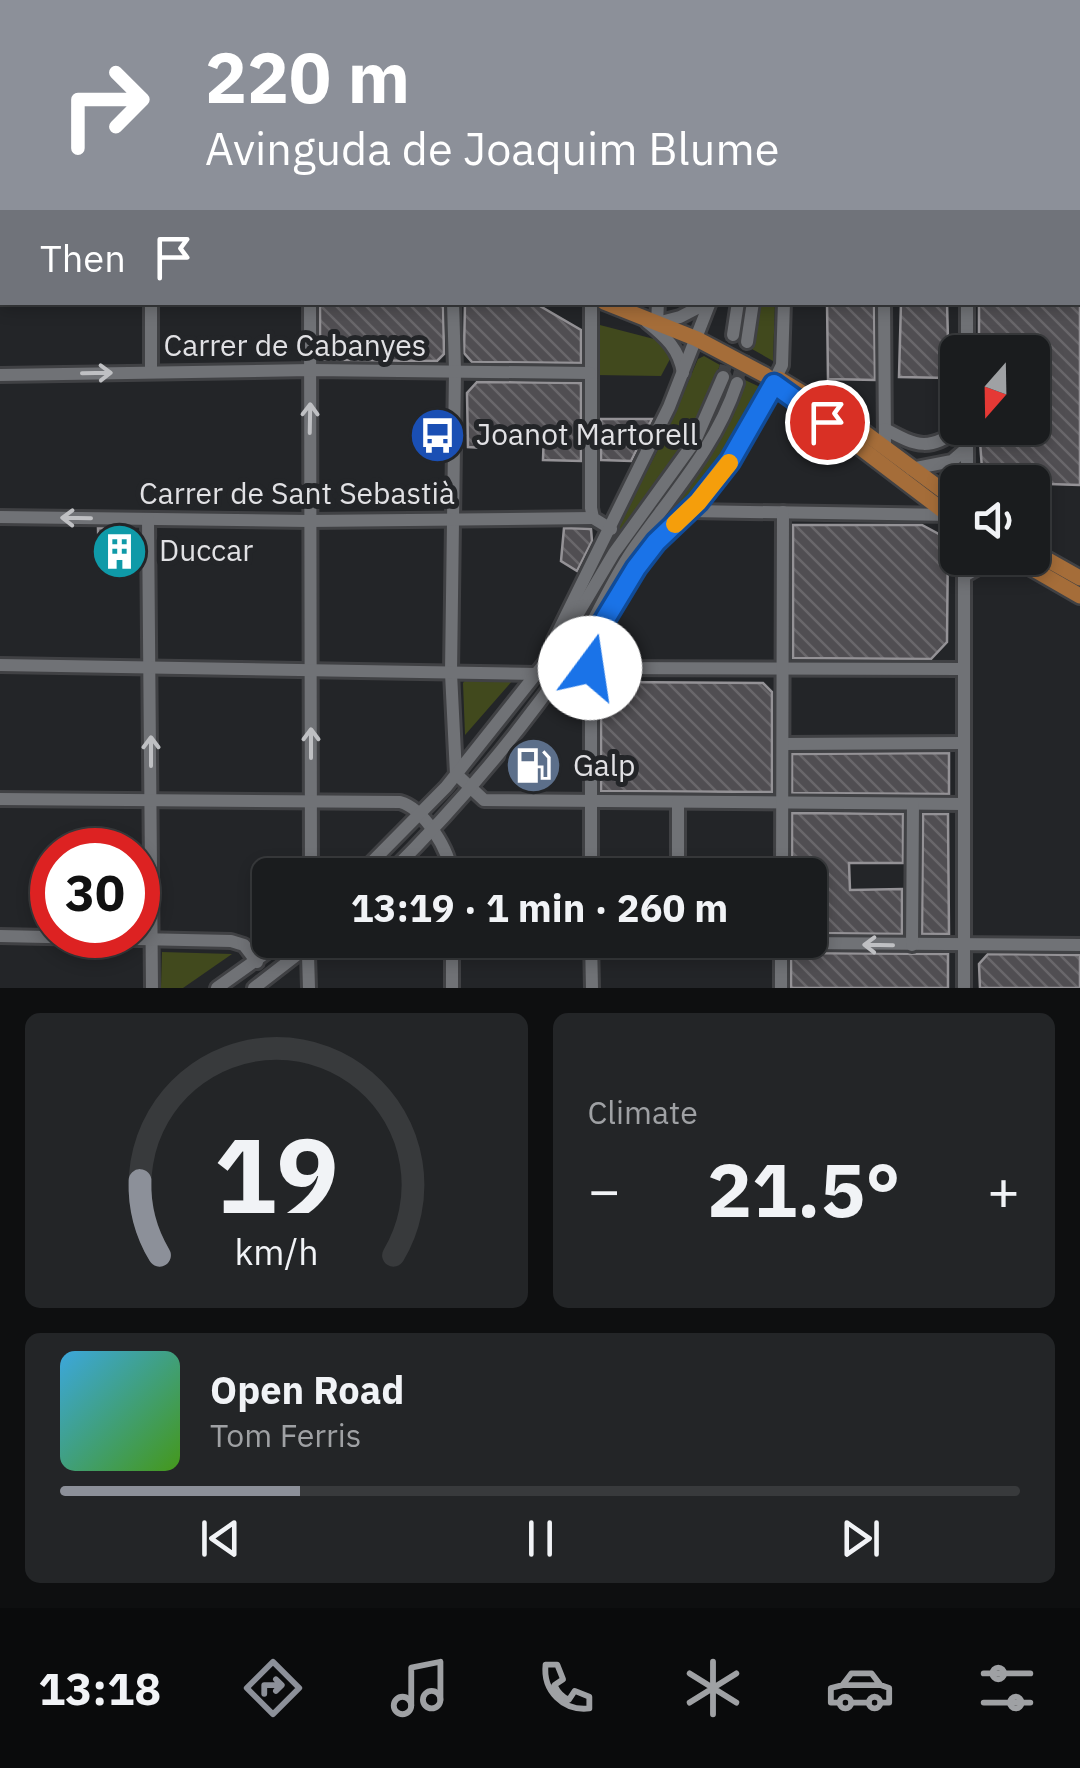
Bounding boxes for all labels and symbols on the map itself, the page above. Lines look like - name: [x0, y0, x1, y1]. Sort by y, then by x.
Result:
- street label: Carrer de Cabanyes: [164, 325, 426, 364]
- north arrow: [940, 335, 1050, 445]
- one-way arrow: [81, 364, 113, 383]
- pin: [785, 380, 870, 465]
- one-way arrow: [300, 402, 320, 434]
- bus stop icon: Joanot Martorell: [407, 405, 467, 465]
- place label: Joanot Martorell: [476, 414, 698, 453]
- street label: Carrer de Sant Sebastià: [139, 473, 455, 512]
- one-way arrow: [61, 508, 93, 527]
- building icon: Duccar: [90, 521, 150, 581]
- place label: Duccar: [159, 530, 253, 569]
- position arrow: [538, 616, 642, 720]
- one-way arrow: [302, 727, 320, 760]
- one-way arrow: [142, 735, 160, 768]
- fuel station icon: Galp: [504, 736, 564, 796]
- place label: Galp: [573, 745, 635, 784]
- speed limit sign: 30: [30, 828, 160, 958]
- one-way arrow: [862, 935, 894, 954]

